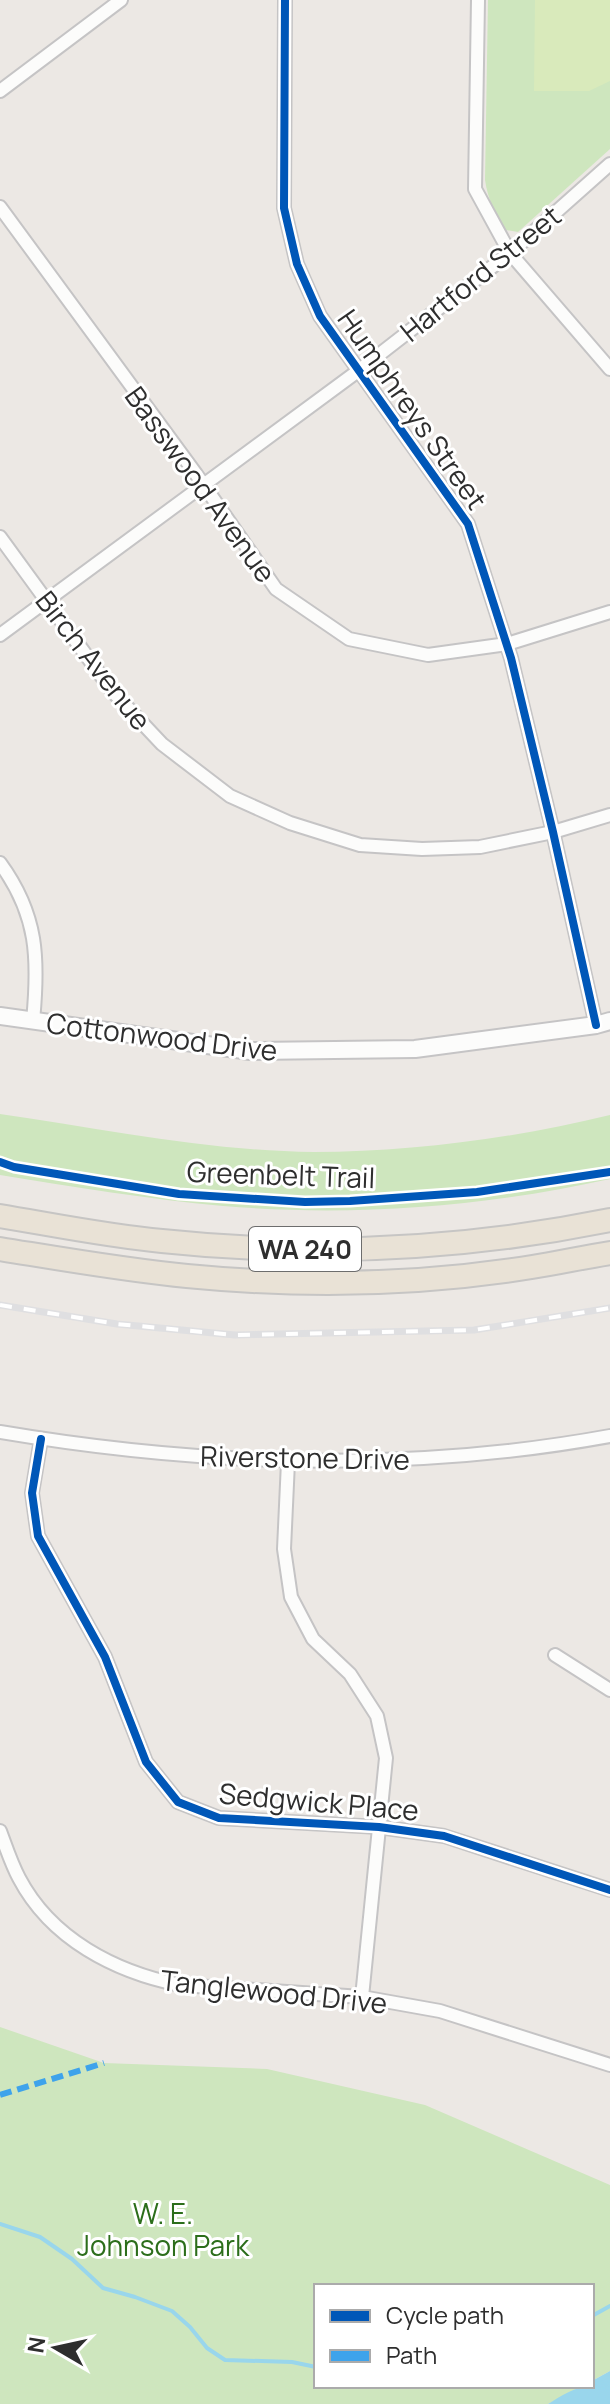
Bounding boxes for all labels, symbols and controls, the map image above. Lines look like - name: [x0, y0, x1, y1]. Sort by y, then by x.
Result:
- street label: Hartford Street: [392, 196, 568, 350]
- street label: Humphreys Street: [330, 301, 496, 517]
- street label: Basswood Avenue: [117, 378, 285, 590]
- street label: Birch Avenue: [28, 582, 160, 738]
- street label: Cottonwood Drive: [44, 1003, 280, 1069]
- street label: Greenbelt Trail: [186, 1152, 376, 1196]
- road number: WA 240: [249, 1227, 361, 1271]
- street label: Riverstone Drive: [200, 1436, 410, 1478]
- street label: Sedgwick Place: [218, 1773, 420, 1829]
- street label: Tanglewood Drive: [159, 1960, 389, 2022]
- park label: W. E. Johnson Park: [77, 2194, 250, 2264]
- legend: [314, 2284, 594, 2388]
- text: Cycle path: [386, 2298, 504, 2331]
- north arrow: [16, 2308, 96, 2388]
- text: N: [20, 2335, 52, 2355]
- text: Path: [386, 2338, 437, 2371]

